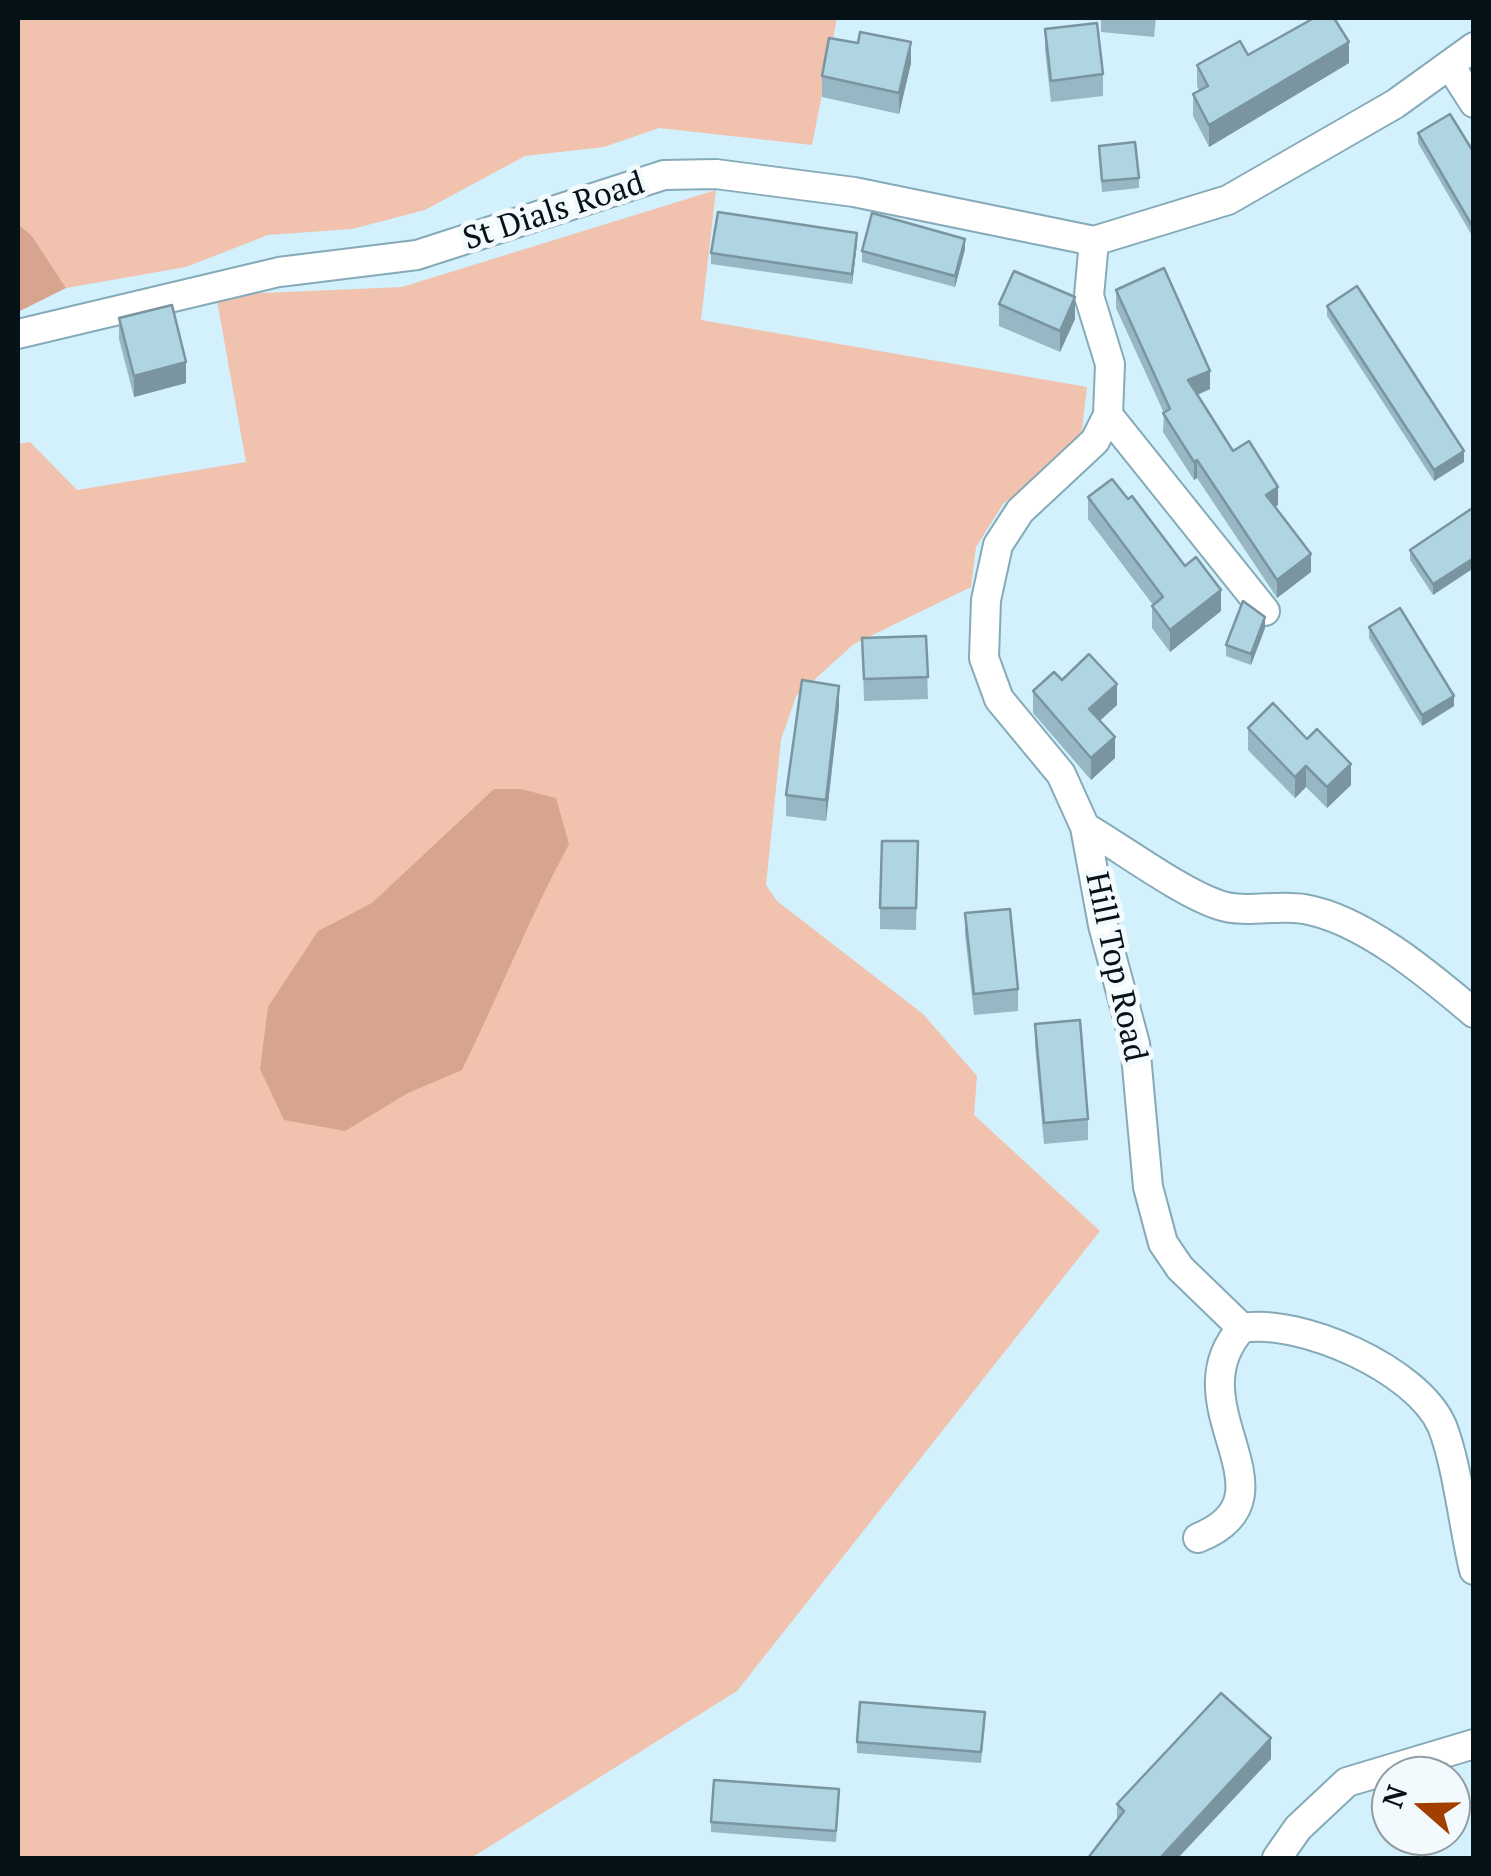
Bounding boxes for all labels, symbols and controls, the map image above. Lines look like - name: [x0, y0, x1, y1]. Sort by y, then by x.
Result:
- street label: St Dials Road: [459, 165, 649, 259]
- street label: Hill Top Road: [1076, 869, 1154, 1065]
- north arrow: [1371, 1756, 1471, 1856]
- text: N: [1373, 1780, 1415, 1813]

